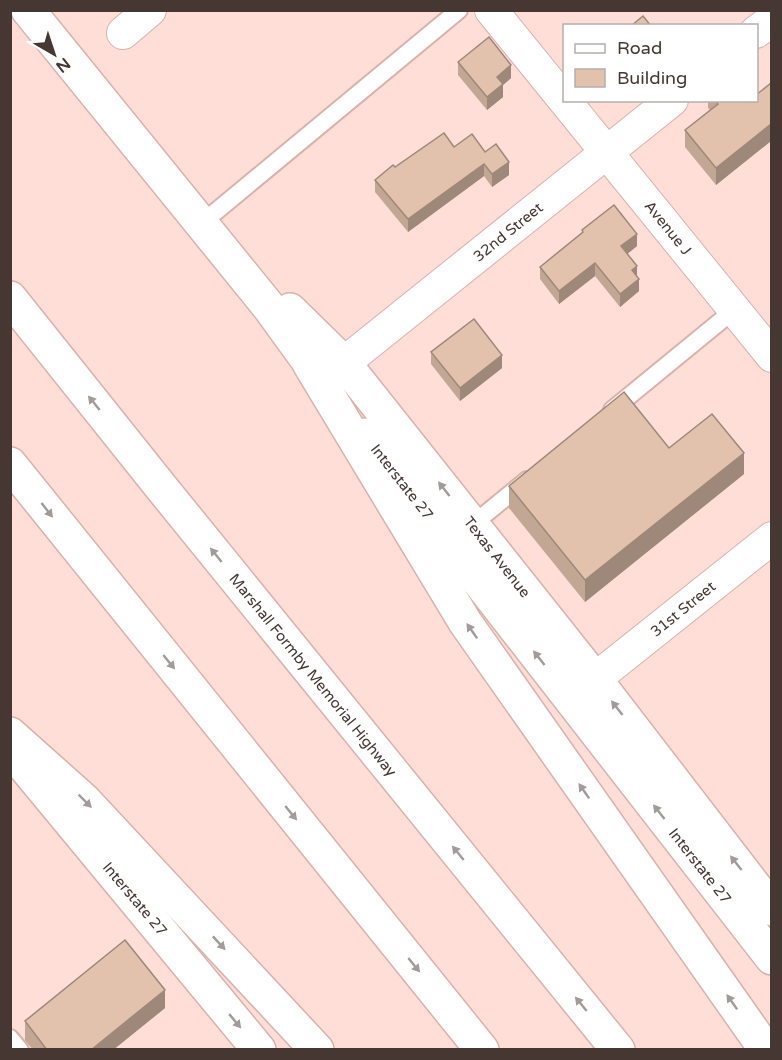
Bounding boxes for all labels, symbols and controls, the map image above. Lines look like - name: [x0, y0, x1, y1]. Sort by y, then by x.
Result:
- north arrow: [24, 24, 84, 84]
- legend: [563, 24, 758, 102]
- text: Road: [617, 37, 662, 59]
- text: N: [52, 53, 74, 77]
- text: Building: [617, 67, 687, 89]
- street label: Avenue J: [641, 197, 695, 259]
- street label: 32nd Street: [470, 198, 547, 265]
- one-way arrow: [88, 395, 101, 411]
- street label: Interstate 27: [367, 441, 437, 523]
- one-way arrow: [437, 481, 450, 497]
- one-way arrow: [40, 502, 52, 517]
- street label: Texas Avenue: [460, 513, 534, 601]
- one-way arrow: [210, 547, 223, 563]
- street label: Marshall Formby Memorial Highway: [225, 570, 401, 780]
- street label: 31st Street: [647, 577, 719, 641]
- one-way arrow: [466, 624, 478, 640]
- one-way arrow: [533, 650, 546, 666]
- one-way arrow: [162, 654, 175, 670]
- one-way arrow: [610, 700, 623, 716]
- one-way arrow: [578, 783, 590, 799]
- one-way arrow: [78, 794, 92, 809]
- one-way arrow: [652, 804, 665, 820]
- one-way arrow: [285, 806, 297, 821]
- street label: Interstate 27: [665, 825, 735, 907]
- one-way arrow: [452, 846, 465, 861]
- one-way arrow: [730, 855, 742, 870]
- street label: Interstate 27: [99, 858, 171, 940]
- one-way arrow: [211, 936, 225, 950]
- one-way arrow: [407, 957, 420, 973]
- one-way arrow: [726, 994, 738, 1010]
- one-way arrow: [575, 996, 588, 1012]
- one-way arrow: [228, 1013, 241, 1028]

